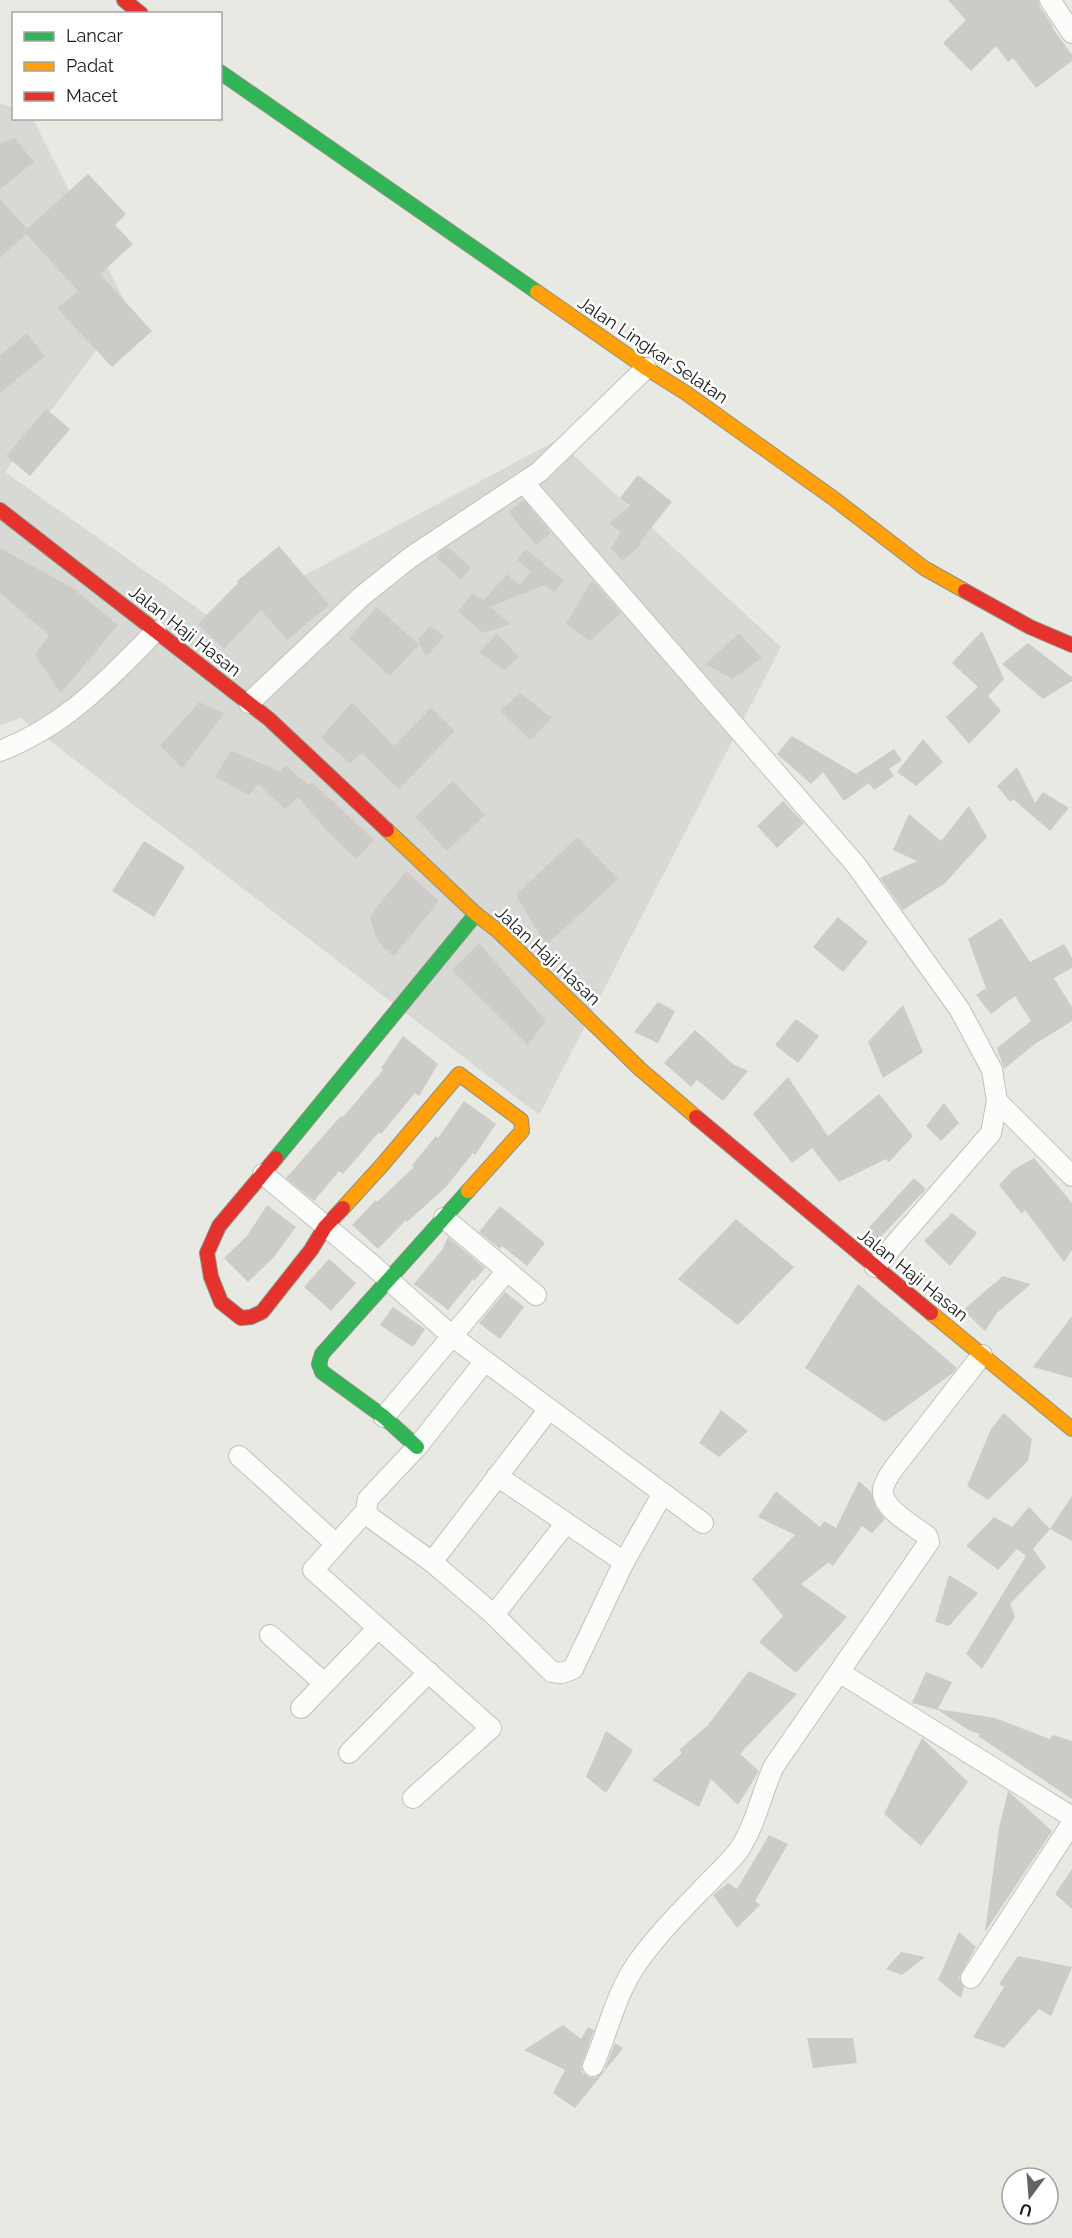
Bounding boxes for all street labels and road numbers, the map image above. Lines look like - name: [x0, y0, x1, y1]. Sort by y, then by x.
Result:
- street label: Jalan Lingkar Selatan: [574, 292, 732, 408]
- street label: Jalan Haji Hasan: [125, 581, 245, 681]
- street label: Jalan Haji Hasan: [492, 902, 605, 1010]
- street label: Jalan Haji Hasan: [854, 1224, 973, 1325]

